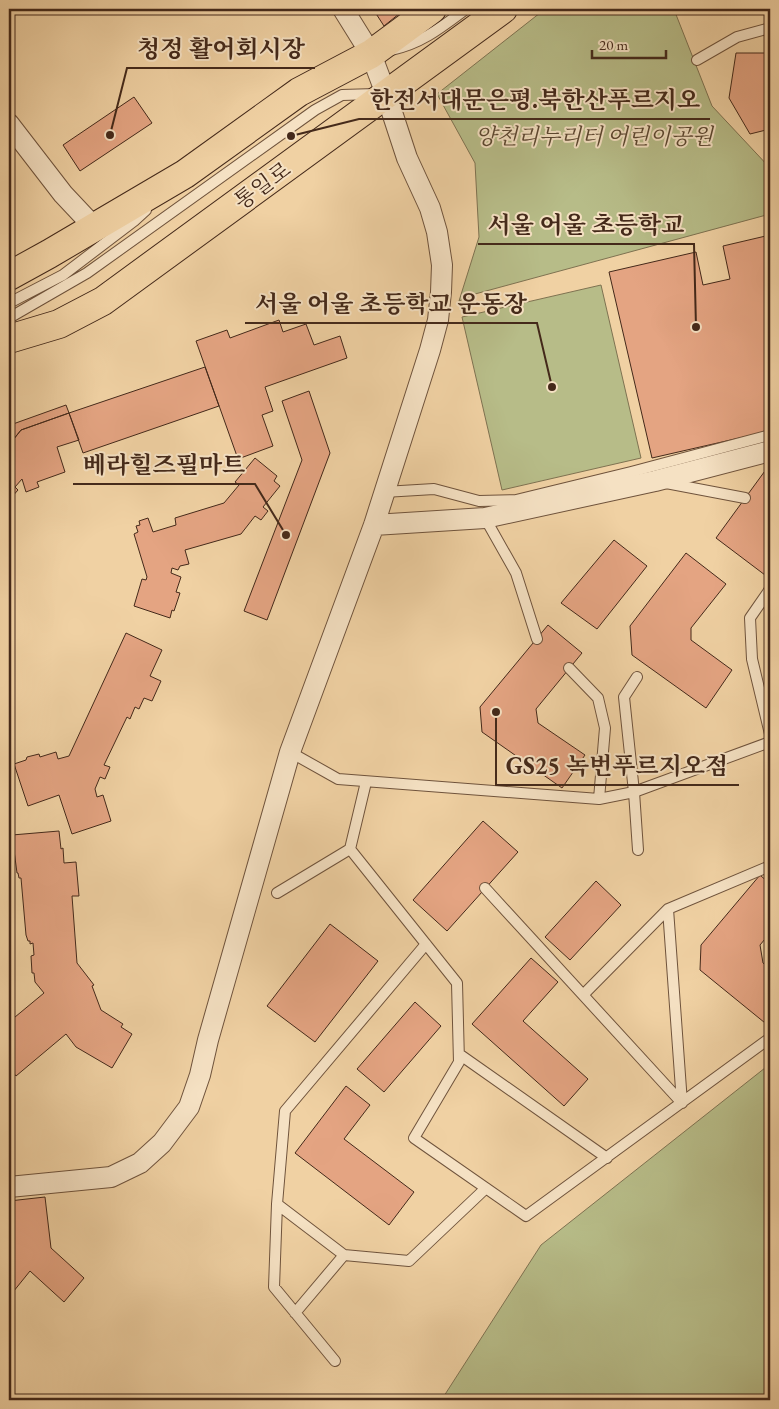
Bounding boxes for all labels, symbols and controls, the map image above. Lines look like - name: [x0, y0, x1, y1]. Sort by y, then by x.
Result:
- scale bar: [592, 28, 665, 60]
- callout: 청정 활어회시장: [127, 29, 315, 68]
- text: 청정 활어회시장: [137, 33, 306, 64]
- text: 20 m: [599, 35, 628, 54]
- callout: 한전서대문은평.북한산푸르지오: [359, 80, 710, 119]
- text: 한전서대문은평.북한산푸르지오: [370, 84, 700, 115]
- park label: 양천리누리터 어린이공원: [475, 122, 715, 151]
- street label: 통일로: [228, 155, 297, 216]
- callout: 서울 어울 초등학교: [478, 205, 694, 244]
- text: 서울 어울 초등학교: [488, 209, 684, 240]
- callout: 서울 어울 초등학교 운동장: [245, 284, 537, 323]
- text: 서울 어울 초등학교 운동장: [255, 288, 528, 319]
- callout: 베라힐즈필마트: [73, 445, 255, 484]
- text: 베라힐즈필마트: [83, 449, 245, 480]
- callout: GS25 녹번푸르지오점: [496, 746, 739, 785]
- text: GS25 녹번푸르지오점: [506, 750, 728, 781]

